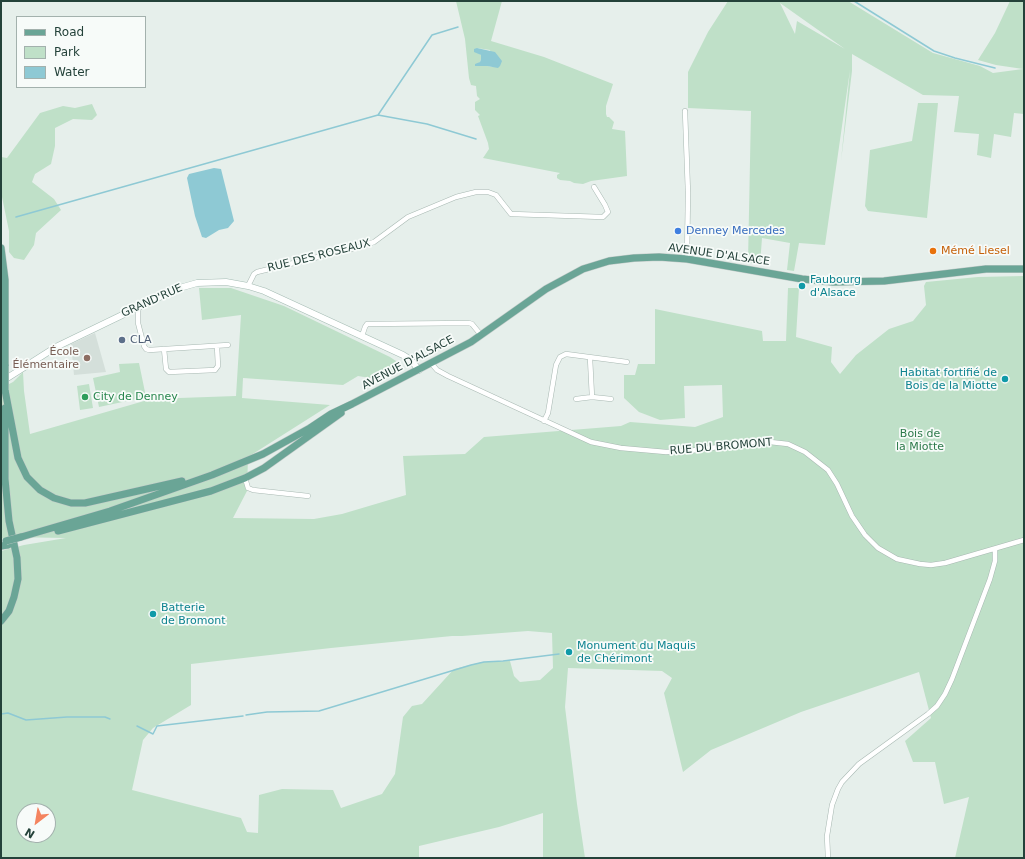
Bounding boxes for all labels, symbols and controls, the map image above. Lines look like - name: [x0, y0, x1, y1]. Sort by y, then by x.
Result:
- legend: [16, 16, 146, 88]
- text: Road: [54, 25, 84, 39]
- text: Park: [54, 45, 80, 59]
- text: Water: [54, 65, 89, 79]
- place label: Denney Mercedes: [686, 224, 785, 238]
- marker: Denney Mercedes: [673, 226, 683, 236]
- street label: RUE DES ROSEAUX: [266, 237, 372, 275]
- street label: AVENUE D'ALSACE: [667, 241, 771, 269]
- place label: Mémé Liesel: [941, 244, 1010, 258]
- marker: Mémé Liesel: [928, 246, 938, 256]
- place label: Faubourg d'Alsace: [810, 273, 861, 299]
- marker: Faubourg d'Alsace: [797, 281, 807, 291]
- street label: GRAND'RUE: [119, 282, 185, 320]
- place label: CLA: [130, 333, 152, 347]
- street label: AVENUE D'ALSACE: [360, 333, 456, 393]
- marker: CLA: [117, 335, 127, 345]
- place label: École Élémentaire: [13, 345, 79, 371]
- marker: École Élémentaire: [82, 353, 92, 363]
- place label: Habitat fortifié de Bois de la Miotte: [900, 366, 997, 392]
- marker: Habitat fortifié de Bois de la Miotte: [1000, 374, 1010, 384]
- place label: City de Denney: [93, 390, 178, 404]
- marker: City de Denney: [80, 392, 90, 402]
- park label: Bois de la Miotte: [896, 427, 944, 453]
- street label: RUE DU BROMONT: [669, 436, 773, 458]
- place label: Batterie de Bromont: [161, 601, 226, 627]
- marker: Batterie de Bromont: [148, 609, 158, 619]
- place label: Monument du Maquis de Chérimont: [577, 639, 696, 665]
- marker: Monument du Maquis de Chérimont: [564, 647, 574, 657]
- north arrow: [16, 803, 56, 843]
- text: N: [23, 825, 37, 841]

